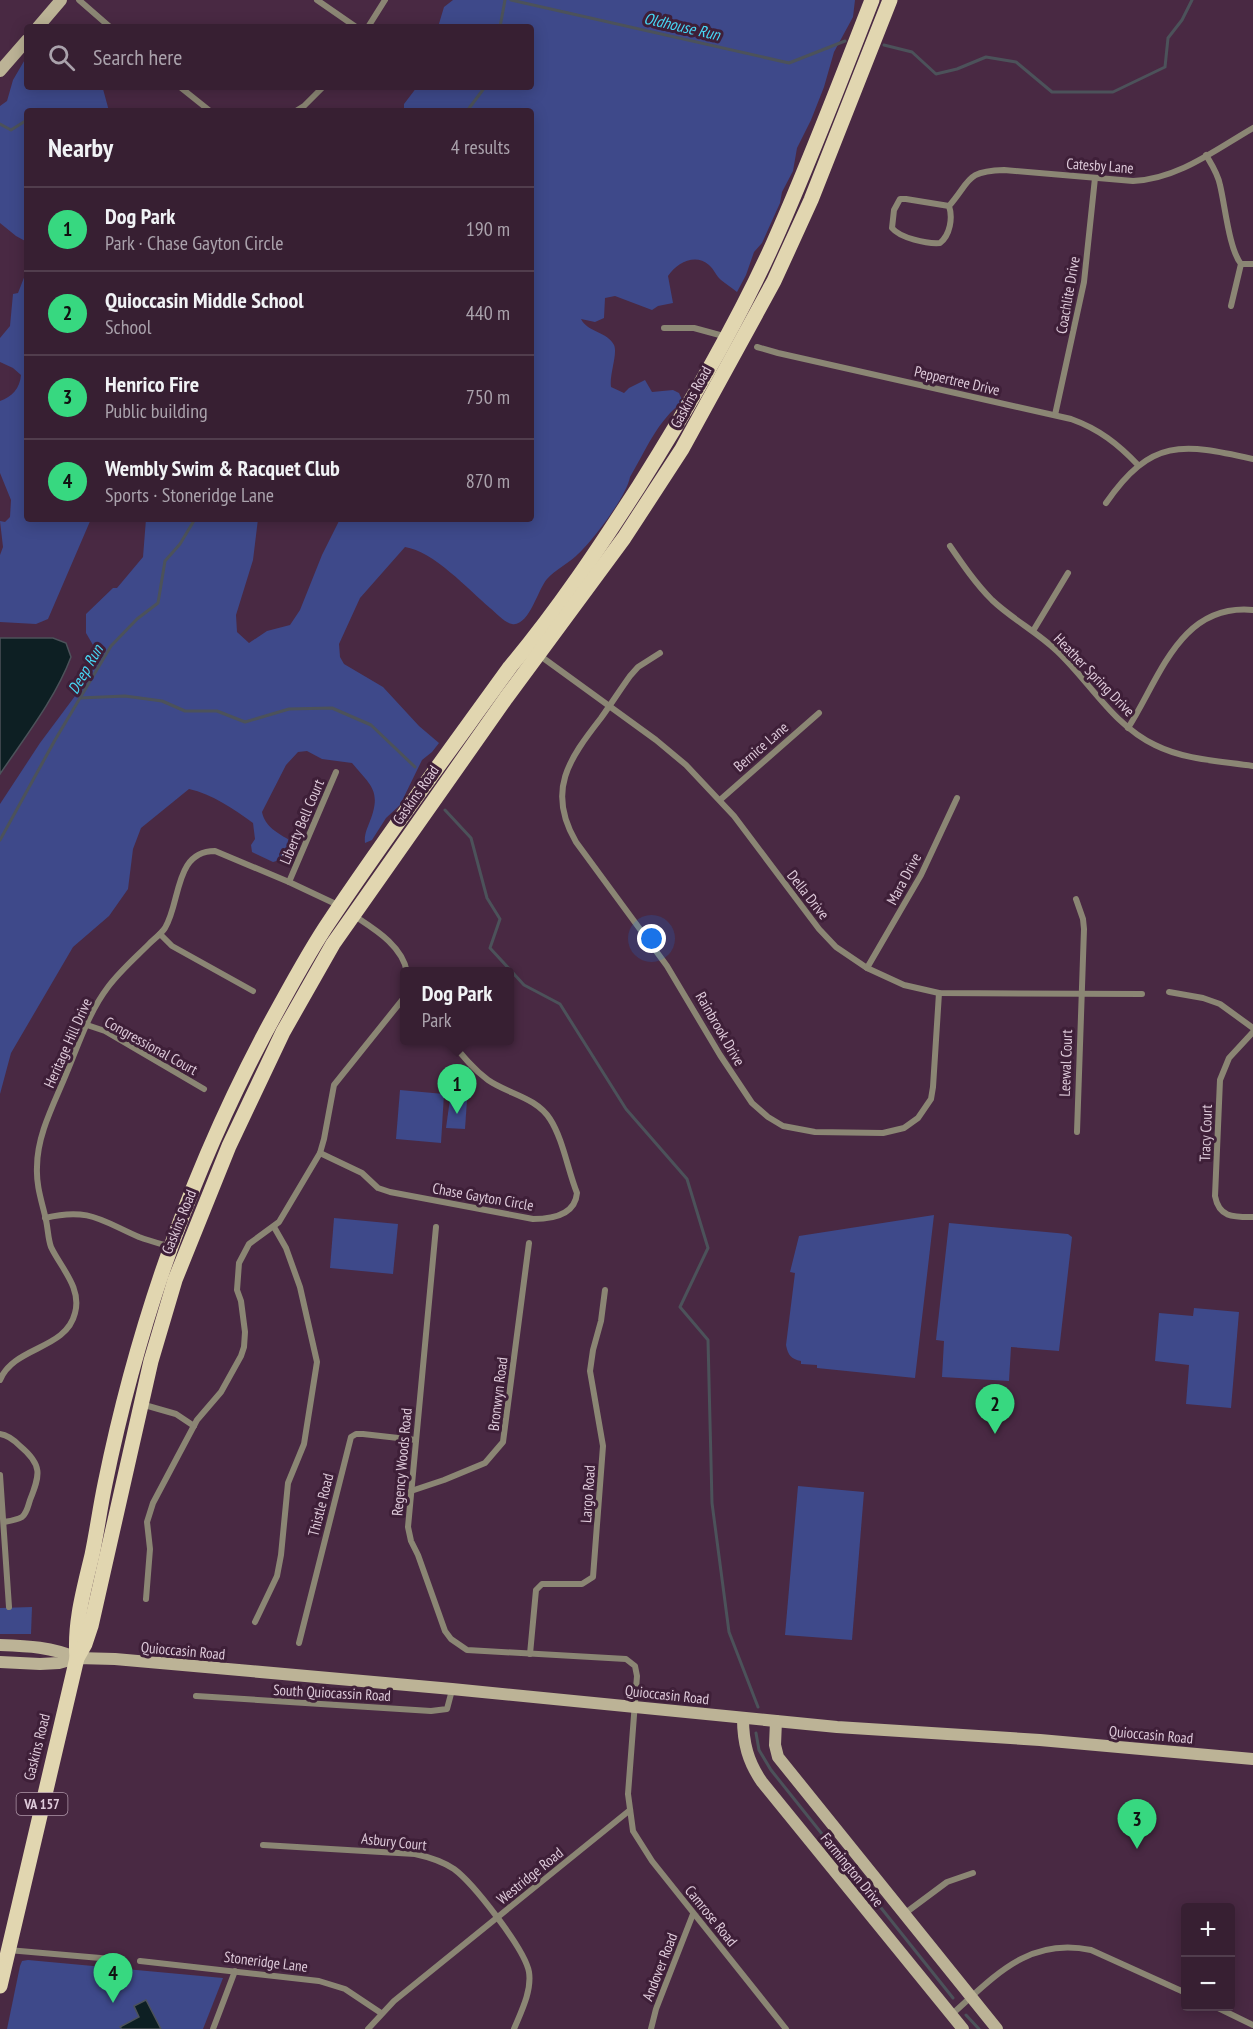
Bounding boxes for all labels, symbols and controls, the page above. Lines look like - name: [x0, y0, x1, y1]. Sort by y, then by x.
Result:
- water label: Oldhouse Run: [642, 8, 723, 45]
- search box: [24, 24, 534, 90]
- icon: search: [45, 41, 78, 74]
- text: Search here: [93, 43, 182, 71]
- text: Nearby: [48, 131, 113, 164]
- text: 4 results: [451, 134, 510, 160]
- street label: Catesby Lane: [1066, 154, 1134, 177]
- text: Dog Park: [105, 202, 175, 230]
- text: 1: [63, 216, 72, 242]
- text: 190 m: [466, 216, 510, 242]
- text: Park · Chase Gayton Circle: [105, 230, 284, 256]
- street label: Coachlite Drive: [1051, 255, 1084, 335]
- text: Quioccasin Middle School: [105, 286, 304, 314]
- text: 2: [63, 300, 72, 326]
- text: 440 m: [466, 300, 510, 326]
- text: School: [105, 314, 151, 340]
- street label: Peppertree Drive: [912, 361, 1002, 400]
- street label: Gaskins Road: [666, 362, 715, 431]
- text: Henrico Fire: [105, 370, 199, 398]
- text: 3: [63, 384, 72, 410]
- text: 750 m: [466, 384, 510, 410]
- text: Public building: [105, 398, 208, 424]
- text: Wembly Swim & Racquet Club: [105, 454, 340, 482]
- text: 4: [63, 468, 72, 494]
- text: 870 m: [466, 468, 510, 494]
- text: Sports · Stoneridge Lane: [105, 482, 274, 508]
- street label: Heather Spring Drive: [1050, 629, 1139, 720]
- water label: Deep Run: [63, 640, 108, 697]
- street label: Bernice Lane: [729, 718, 792, 776]
- street label: Gaskins Road: [388, 761, 443, 828]
- street label: Liberty Bell Court: [275, 776, 328, 867]
- street label: Mara Drive: [882, 850, 925, 908]
- street label: Della Drive: [783, 866, 834, 923]
- your location: [637, 924, 666, 953]
- popup: [400, 967, 514, 1045]
- text: Dog Park: [422, 979, 492, 1007]
- street label: Rainbrook Drive: [692, 988, 749, 1069]
- street label: Heritage Hill Drive: [39, 995, 96, 1091]
- text: Park: [422, 1007, 452, 1033]
- street label: Congressional Court: [101, 1012, 201, 1079]
- street label: Leewal Court: [1055, 1029, 1076, 1097]
- pin: 1: [438, 1064, 476, 1114]
- street label: Tracy Court: [1195, 1104, 1216, 1162]
- street label: Chase Gayton Circle: [431, 1178, 535, 1215]
- street label: Gaskins Road: [157, 1187, 200, 1257]
- street label: Bronwyn Road: [484, 1356, 511, 1432]
- pin: 2: [976, 1384, 1014, 1434]
- street label: Regency Woods Road: [387, 1407, 416, 1517]
- street label: Largo Road: [576, 1464, 599, 1523]
- street label: Thistle Road: [304, 1471, 338, 1538]
- street label: Quioccasin Road: [140, 1637, 226, 1664]
- street label: South Quiocassin Road: [273, 1680, 391, 1705]
- street label: Quioccasin Road: [624, 1681, 710, 1708]
- street label: Gaskins Road: [19, 1712, 54, 1782]
- street label: Quioccasin Road: [1108, 1721, 1194, 1748]
- road number: VA 157: [16, 1793, 68, 1815]
- pin: 3: [1118, 1800, 1156, 1849]
- street label: Asbury Court: [360, 1829, 428, 1854]
- street label: Farmington Drive: [817, 1829, 888, 1911]
- street label: Westridge Road: [493, 1843, 567, 1908]
- street label: Camrose Road: [681, 1881, 742, 1950]
- map controls: [1181, 1903, 1235, 2011]
- button: +: [1181, 1903, 1235, 1957]
- street label: Andover Road: [638, 1930, 681, 2004]
- street label: Stoneridge Lane: [223, 1947, 309, 1976]
- pin: 4: [94, 1954, 132, 2003]
- button: −: [1181, 1957, 1235, 2011]

